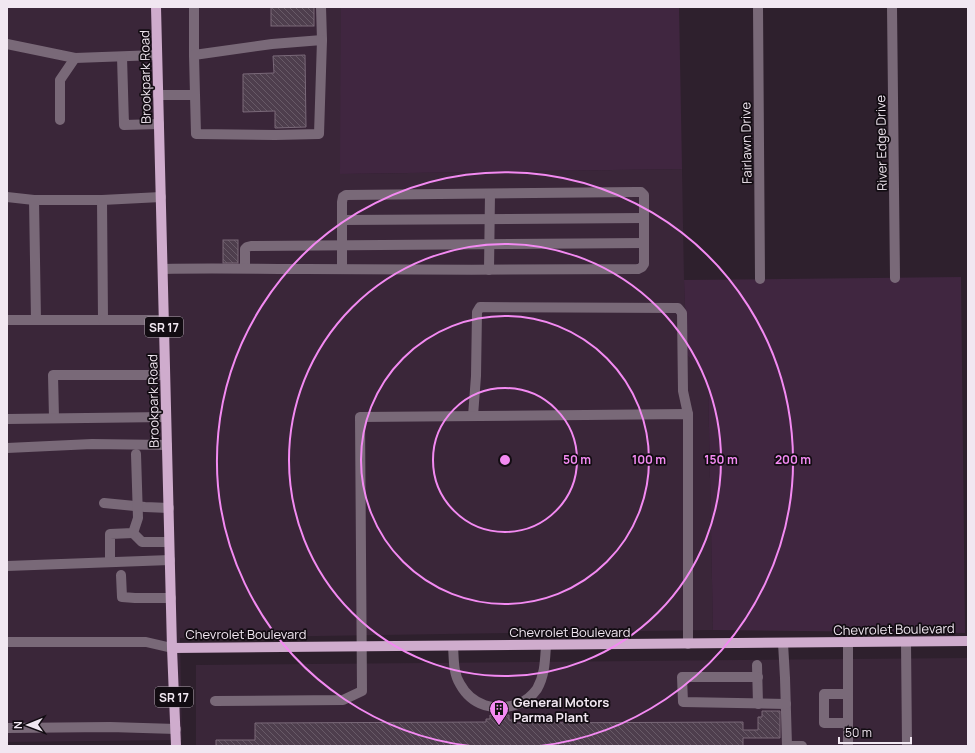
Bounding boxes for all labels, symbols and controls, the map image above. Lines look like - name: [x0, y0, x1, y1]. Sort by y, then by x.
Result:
- street label: Brookpark Road: [135, 30, 155, 124]
- street label: River Edge Drive: [871, 95, 891, 191]
- street label: Fairlawn Drive: [736, 101, 756, 184]
- road number: SR 17: [145, 317, 183, 337]
- street label: Brookpark Road: [143, 354, 163, 448]
- text: 50 m: [563, 451, 591, 468]
- text: 100 m: [632, 451, 666, 468]
- text: 150 m: [704, 451, 738, 468]
- text: 200 m: [775, 451, 811, 468]
- centre of rings: [498, 453, 512, 467]
- street label: Chevrolet Boulevard: [833, 619, 955, 639]
- street label: Chevrolet Boulevard: [509, 623, 631, 641]
- street label: Chevrolet Boulevard: [185, 625, 307, 643]
- road number: SR 17: [155, 687, 193, 707]
- place label: General Motors Parma Plant: [513, 693, 609, 726]
- building icon: General Motors Parma Plant: [488, 698, 510, 726]
- north arrow: [8, 705, 48, 745]
- scale bar: [839, 719, 911, 745]
- text: N: [10, 721, 25, 729]
- text: 50 m: [845, 724, 872, 741]

